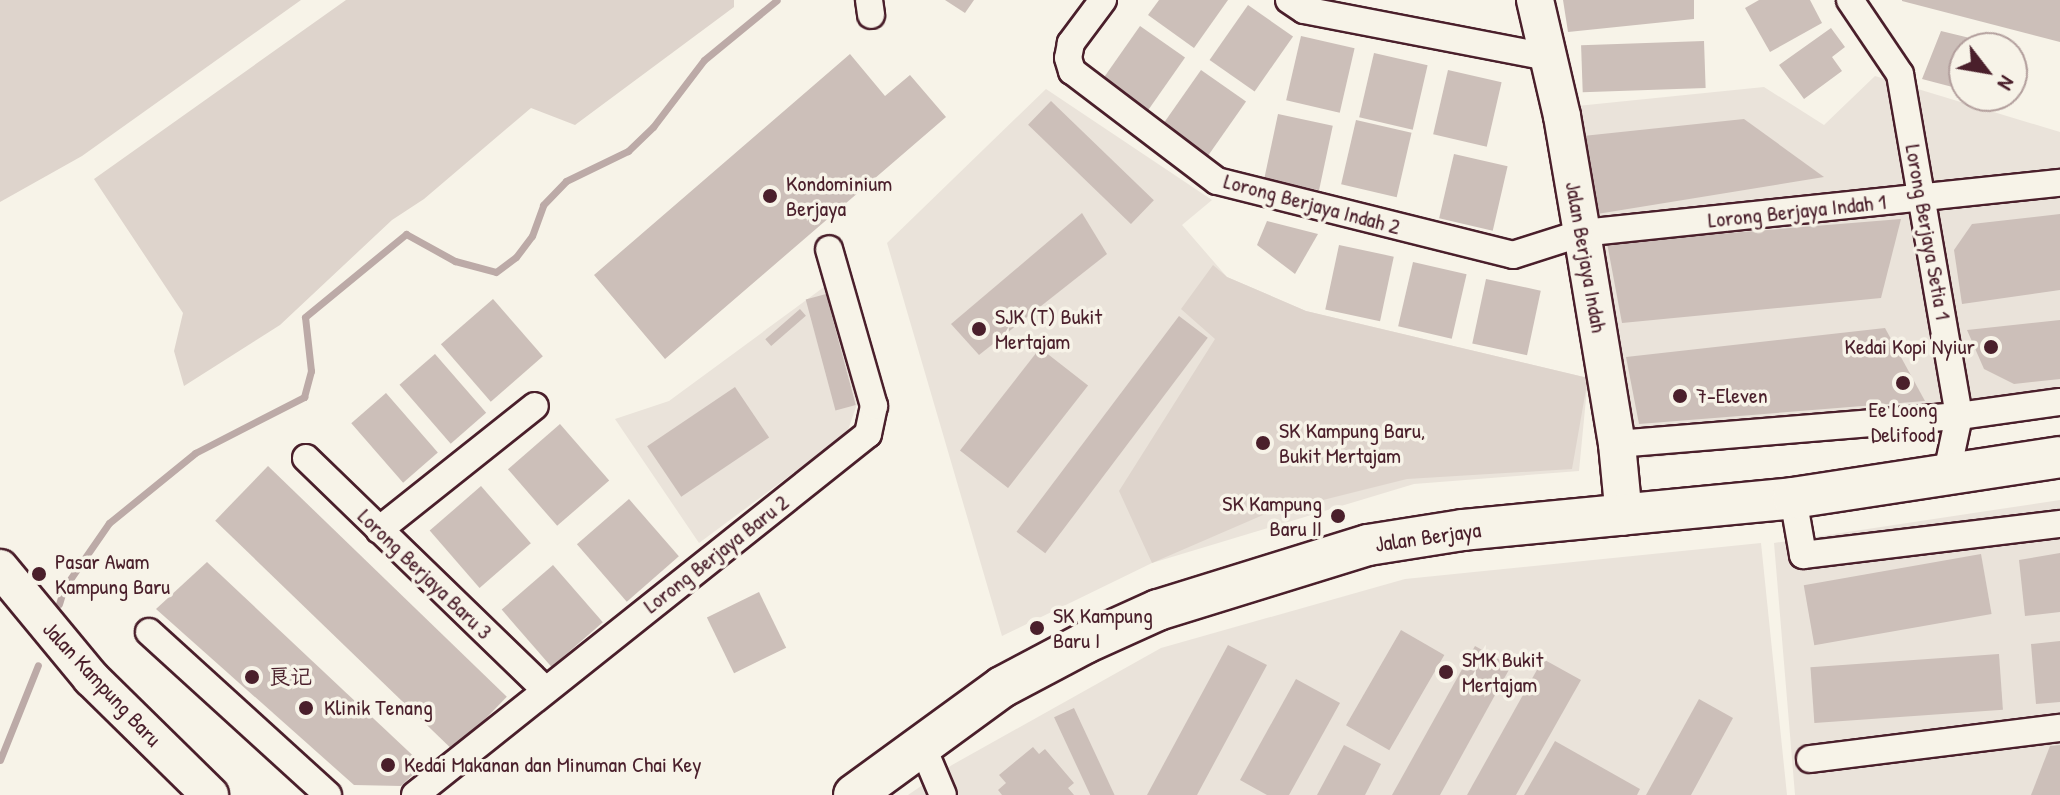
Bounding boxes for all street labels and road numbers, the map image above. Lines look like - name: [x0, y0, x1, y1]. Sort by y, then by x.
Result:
- street label: Lorong Berjaya Setia 1: [1900, 142, 1956, 322]
- street label: Lorong Berjaya Indah 2: [1221, 168, 1403, 240]
- street label: Jalan Berjaya Indah: [1560, 179, 1612, 335]
- street label: Lorong Berjaya Indah 1: [1707, 189, 1887, 233]
- street label: Lorong Berjaya Baru 2: [638, 489, 794, 619]
- street label: Lorong Berjaya Baru 3: [352, 503, 498, 645]
- street label: Jalan Berjaya: [1374, 517, 1482, 557]
- street label: Jalan Kampung Baru: [37, 616, 167, 752]

